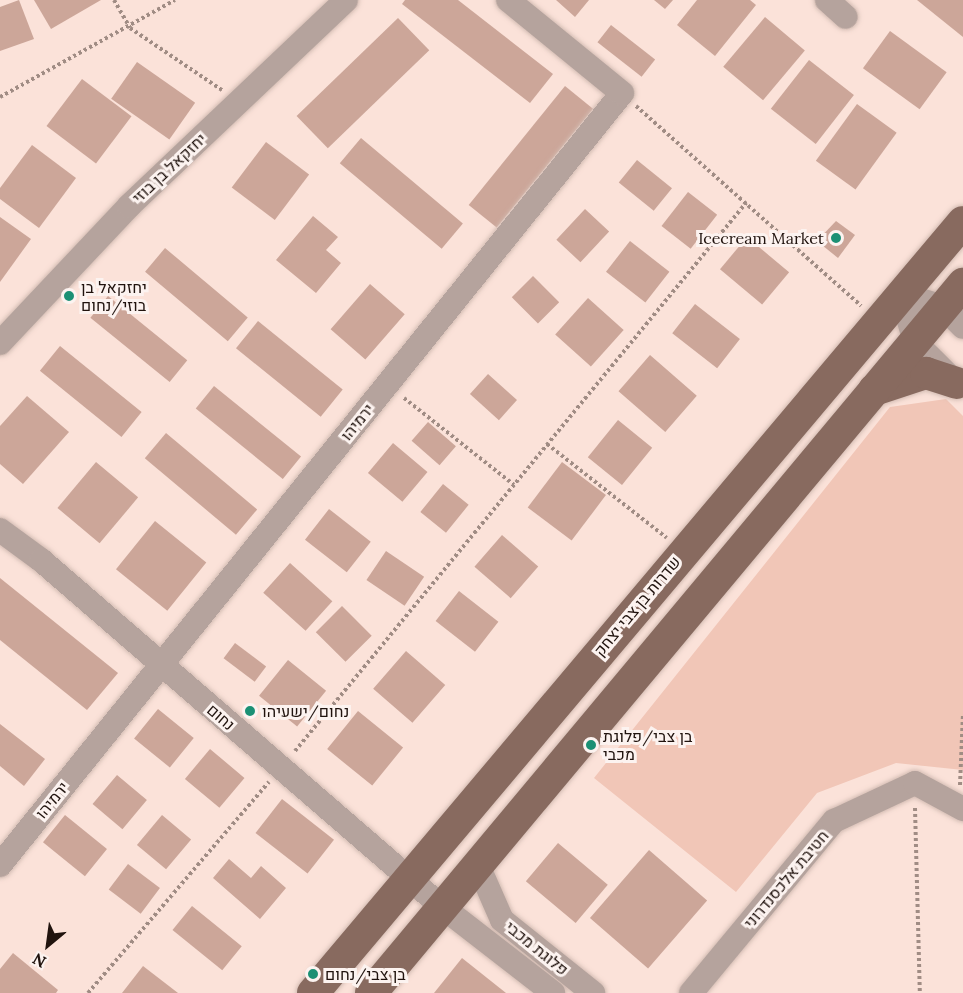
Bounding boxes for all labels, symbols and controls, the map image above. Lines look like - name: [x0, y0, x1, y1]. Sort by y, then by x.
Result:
- street label: יחזקאל בן בוזי: [128, 129, 210, 207]
- place label: Icecream Market: [698, 228, 824, 248]
- marker: Icecream Market: [829, 231, 843, 245]
- place label: יחזקאל בן בוזי/נחום: [81, 277, 147, 315]
- marker: יחזקאל בן בוזי/נחום: [62, 289, 76, 303]
- street label: ירמיהו: [336, 400, 378, 444]
- street label: שדרות בן צבי יצחק: [590, 552, 684, 660]
- street label: נחום: [203, 700, 239, 734]
- place label: נחום/ישעיהו: [262, 701, 349, 721]
- marker: נחום/ישעיהו: [243, 704, 257, 718]
- place label: בן צבי/פלוגת מכבי: [603, 726, 692, 764]
- marker: בן צבי/פלוגת מכבי: [584, 738, 598, 752]
- street label: ירמיהו: [31, 778, 73, 822]
- street label: חטיבת אלכסנדרוני: [740, 826, 832, 932]
- north arrow: [18, 915, 78, 975]
- street label: פלוגת מכבי: [502, 917, 572, 979]
- text: N: [29, 949, 50, 972]
- place label: בן צבי/נחום: [325, 964, 406, 984]
- marker: בן צבי/נחום: [306, 967, 320, 981]

